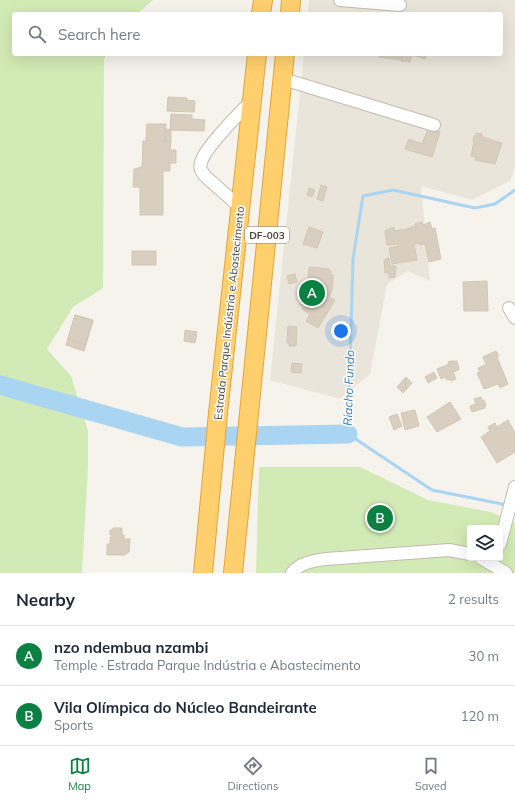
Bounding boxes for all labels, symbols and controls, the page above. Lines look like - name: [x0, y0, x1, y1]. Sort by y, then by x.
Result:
- search box: [12, 12, 503, 56]
- icon: search: [26, 23, 48, 45]
- text: Search here: [58, 25, 140, 44]
- street label: Estrada Parque Indústria e Abastecimento: [211, 206, 247, 420]
- road number: DF-003: [245, 227, 289, 243]
- pin: A: [299, 278, 325, 308]
- your location: [331, 321, 351, 341]
- water label: Riacho Fundo: [340, 350, 357, 426]
- pin: B: [367, 503, 393, 533]
- map controls: [467, 525, 503, 561]
- button: layers: [467, 525, 503, 561]
- text: Nearby: [16, 589, 75, 610]
- text: 2 results: [448, 591, 499, 607]
- text: nzo ndembua nzambi: [54, 638, 208, 657]
- text: A: [24, 648, 34, 664]
- text: 30 m: [469, 648, 499, 664]
- text: Temple · Estrada Parque Indústria e Abastecimento: [54, 657, 361, 673]
- text: Vila Olímpica do Núcleo Bandeirante: [54, 698, 317, 717]
- text: B: [25, 708, 33, 724]
- text: 120 m: [461, 708, 499, 724]
- text: Sports: [54, 717, 93, 733]
- tab: Map: [68, 755, 91, 793]
- tab: Directions: [228, 755, 278, 793]
- tab: Saved: [415, 755, 447, 793]

